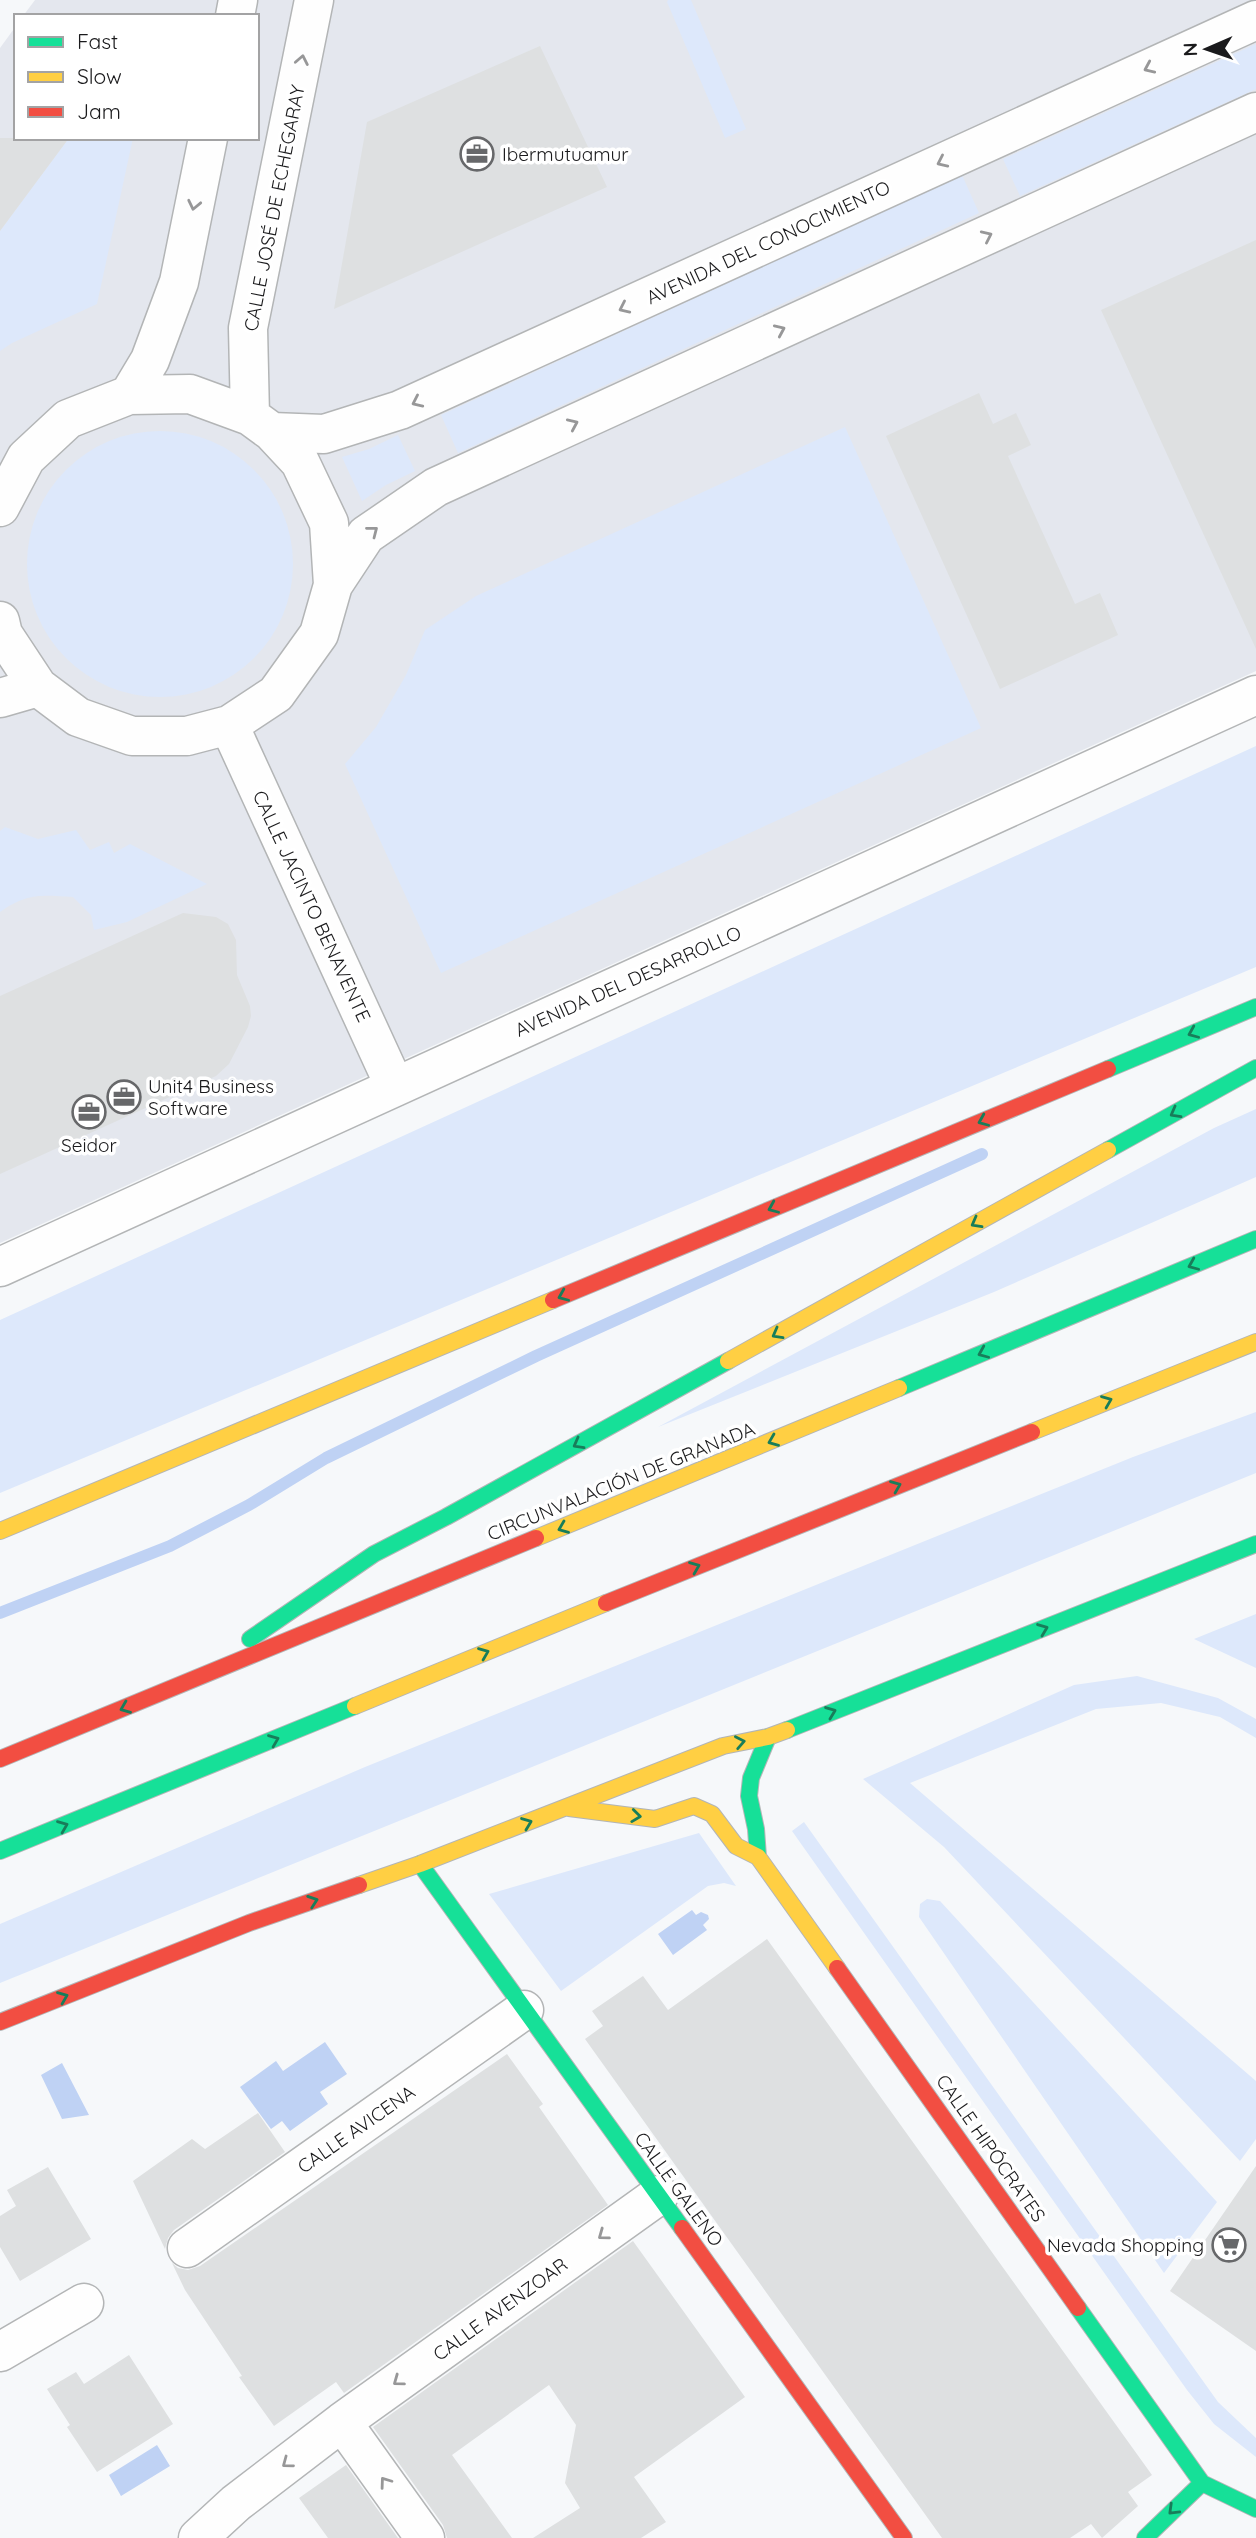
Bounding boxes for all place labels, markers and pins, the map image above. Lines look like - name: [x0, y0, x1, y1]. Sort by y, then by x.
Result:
- office icon: Ibermutuamur: [458, 135, 496, 173]
- place label: Ibermutuamur: [502, 142, 629, 166]
- place label: Unit4 Business Software: [148, 1074, 274, 1120]
- office icon: Unit4 Business Software: [105, 1078, 143, 1116]
- office icon: Seidor: [70, 1093, 108, 1131]
- place label: Seidor: [61, 1133, 118, 1157]
- supermarket icon: Nevada Shopping: [1210, 2226, 1248, 2264]
- place label: Nevada Shopping: [1047, 2233, 1204, 2257]

